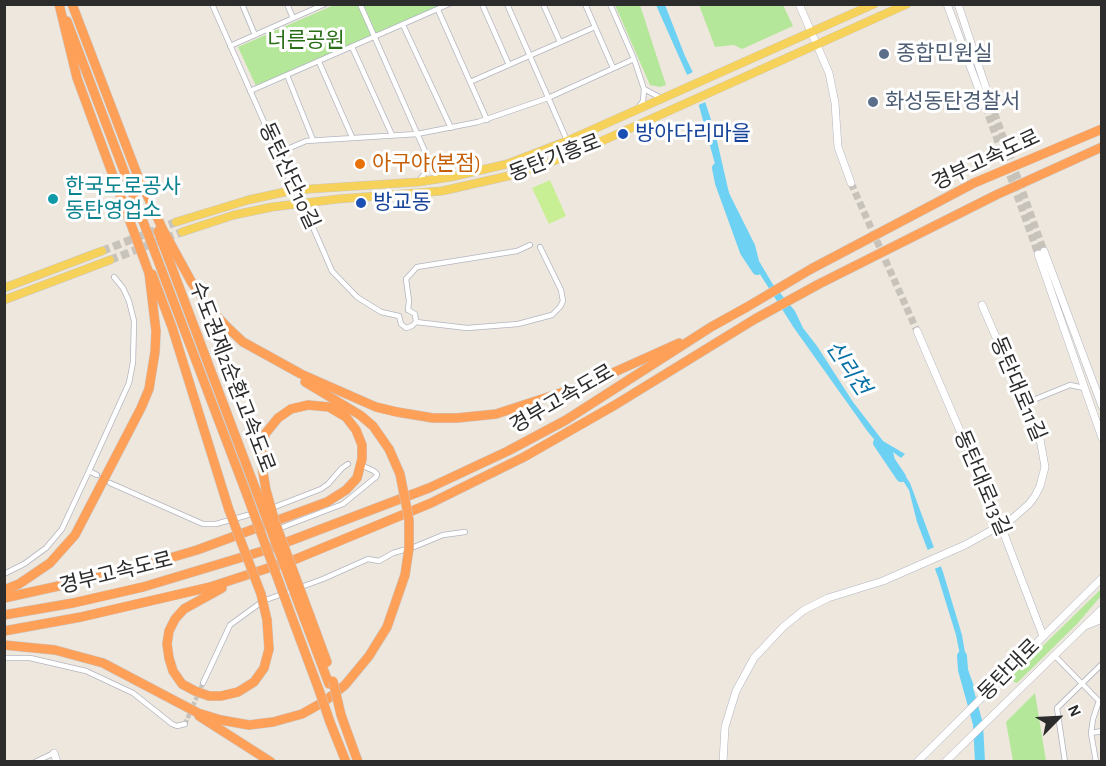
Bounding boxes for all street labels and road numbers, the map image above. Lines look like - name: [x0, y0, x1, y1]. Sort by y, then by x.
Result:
- street label: 동탄산단10길: [253, 119, 325, 233]
- street label: 경부고속도로: [928, 124, 1044, 196]
- street label: 동탄기흥로: [505, 129, 605, 187]
- street label: 수도권제2순환고속도로: [184, 278, 280, 476]
- street label: 동탄대로11길: [985, 333, 1051, 445]
- street label: 경부고속도로: [506, 359, 618, 439]
- street label: 동탄대로13길: [948, 426, 1016, 540]
- street label: 경부고속도로: [57, 547, 175, 599]
- street label: 동탄대로: [973, 634, 1045, 706]

